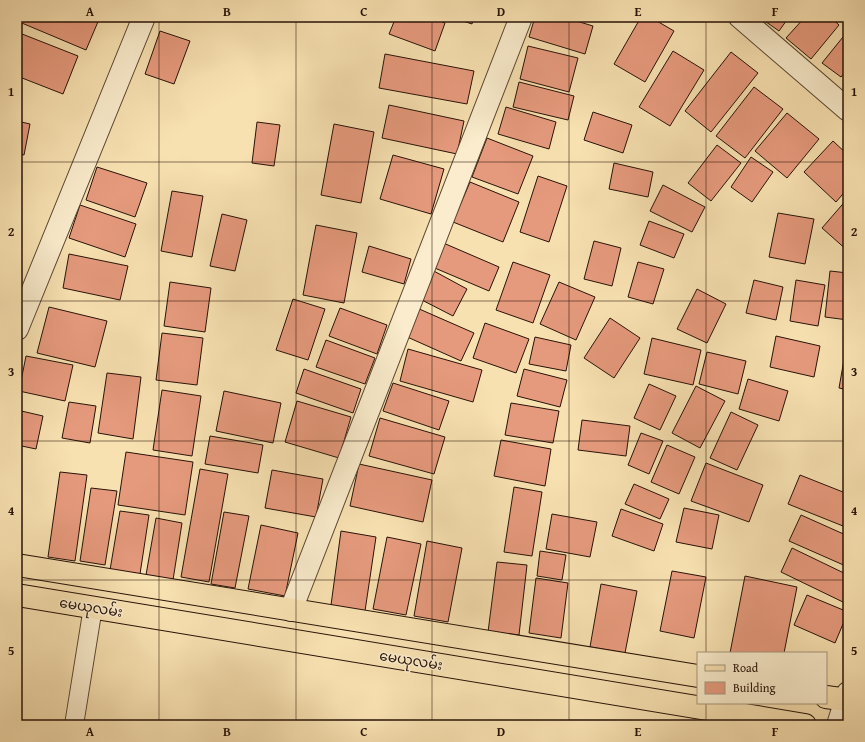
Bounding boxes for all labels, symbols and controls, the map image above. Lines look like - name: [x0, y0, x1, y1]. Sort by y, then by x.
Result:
- text: A: [86, 2, 95, 21]
- text: B: [223, 2, 231, 21]
- text: C: [360, 2, 368, 21]
- text: D: [497, 2, 505, 21]
- text: E: [635, 2, 642, 21]
- text: F: [772, 2, 779, 21]
- text: 1: [8, 82, 14, 101]
- text: 1: [851, 82, 857, 101]
- text: 2: [8, 222, 15, 241]
- text: 2: [851, 222, 858, 241]
- text: 3: [8, 362, 14, 381]
- text: 3: [851, 362, 857, 381]
- text: 4: [8, 501, 15, 520]
- text: 4: [851, 501, 858, 520]
- street label: မေယုလမ်း: [58, 592, 124, 624]
- text: 5: [8, 641, 15, 660]
- text: 5: [851, 641, 858, 660]
- street label: မေယုလမ်း: [378, 645, 444, 677]
- legend: [697, 652, 827, 704]
- text: Road: [733, 659, 759, 676]
- text: Building: [733, 679, 776, 696]
- text: A: [86, 722, 95, 741]
- text: B: [223, 722, 231, 741]
- text: C: [360, 722, 368, 741]
- text: D: [497, 722, 505, 741]
- text: E: [635, 722, 642, 741]
- text: F: [772, 722, 779, 741]

